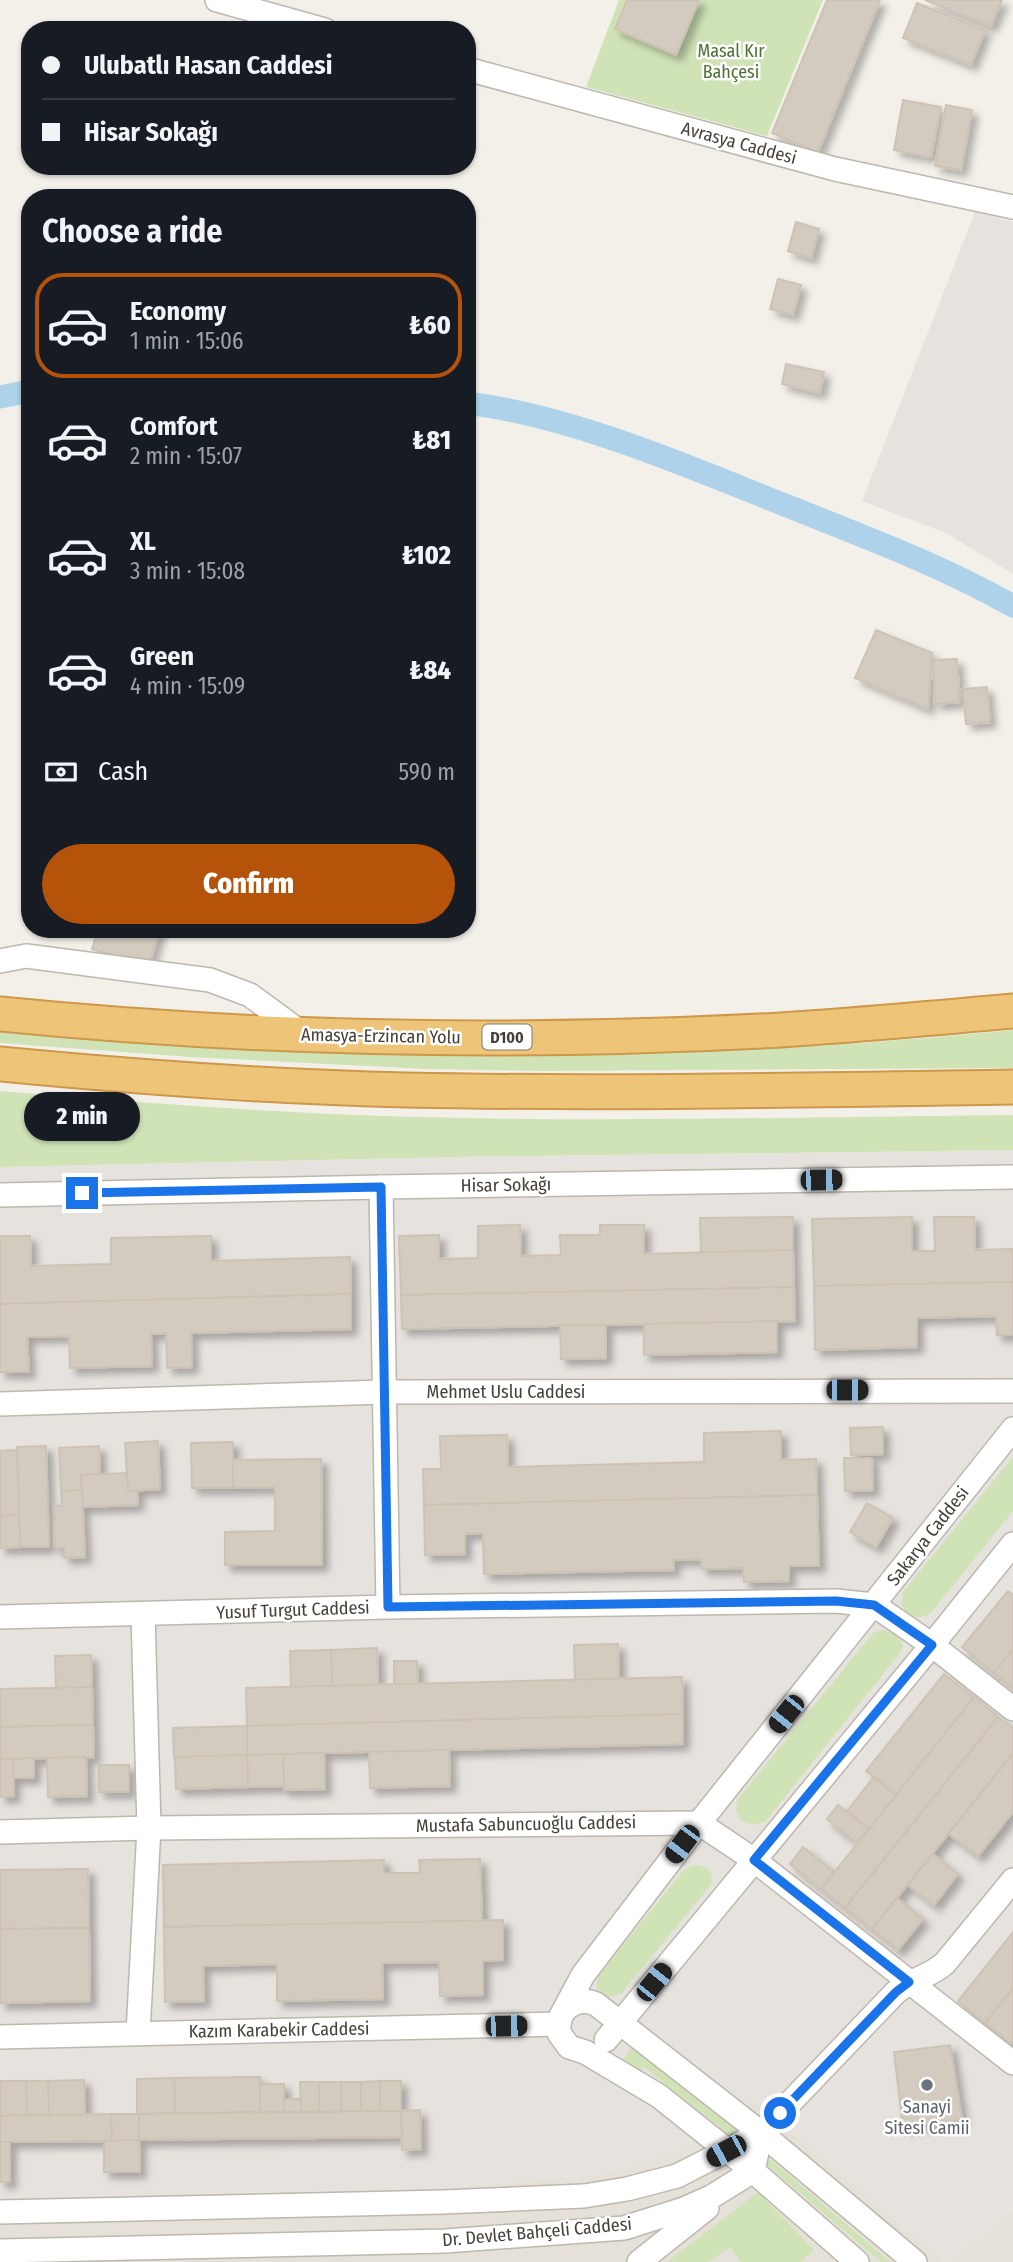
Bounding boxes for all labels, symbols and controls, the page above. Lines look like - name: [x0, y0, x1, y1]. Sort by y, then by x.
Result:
- park label: Masal Kır Bahçesi: [697, 40, 765, 83]
- text: Ulubatlı Hasan Caddesi: [84, 50, 332, 81]
- text: Hisar Sokağı: [84, 117, 218, 148]
- street label: Avrasya Caddesi: [679, 117, 799, 169]
- text: Choose a ride: [42, 212, 223, 250]
- icon: car: [46, 294, 109, 357]
- text: Economy: [130, 296, 226, 327]
- text: ₺60: [409, 310, 451, 341]
- text: 1 min · 15:06: [130, 327, 243, 355]
- icon: car: [46, 409, 109, 472]
- text: Comfort: [130, 411, 218, 442]
- text: ₺81: [412, 425, 451, 456]
- text: 2 min · 15:07: [130, 442, 242, 470]
- icon: car: [46, 524, 109, 587]
- text: XL: [130, 526, 156, 557]
- text: ₺102: [402, 540, 451, 571]
- text: 3 min · 15:08: [130, 557, 245, 585]
- icon: car: [46, 639, 109, 702]
- text: Green: [130, 641, 194, 672]
- text: ₺84: [409, 655, 451, 686]
- text: 4 min · 15:09: [130, 672, 245, 700]
- icon: cash: [42, 753, 80, 791]
- text: Cash: [98, 756, 148, 787]
- text: 590 m: [399, 758, 455, 786]
- button: Confirm: [42, 844, 455, 924]
- street label: Amasya-Erzincan Yolu: [301, 1024, 461, 1048]
- road number: D100: [482, 1024, 532, 1050]
- callout: 2 min: [24, 1092, 140, 1140]
- text: 2 min: [57, 1102, 107, 1130]
- car: [800, 1169, 843, 1191]
- street label: Hisar Sokağı: [461, 1173, 551, 1197]
- route end: [66, 1177, 98, 1209]
- car: [827, 1380, 869, 1401]
- street label: Mehmet Uslu Caddesi: [427, 1381, 585, 1403]
- street label: Sakarya Caddesi: [882, 1482, 974, 1590]
- street label: Yusuf Turgut Caddesi: [216, 1596, 370, 1624]
- car: [765, 1691, 808, 1737]
- street label: Mustafa Sabuncuoğlu Caddesi: [416, 1811, 636, 1837]
- car: [661, 1821, 704, 1867]
- car: [633, 1959, 676, 2005]
- car: [485, 2015, 528, 2037]
- street label: Kazım Karabekir Caddesi: [188, 2017, 370, 2043]
- marker: Sanayi Sitesi Camii: [919, 2077, 935, 2093]
- place label: Sanayi Sitesi Camii: [884, 2096, 970, 2139]
- route start: [764, 2097, 796, 2129]
- car: [703, 2132, 750, 2170]
- street label: Dr. Devlet Bahçeli Caddesi: [441, 2213, 633, 2251]

